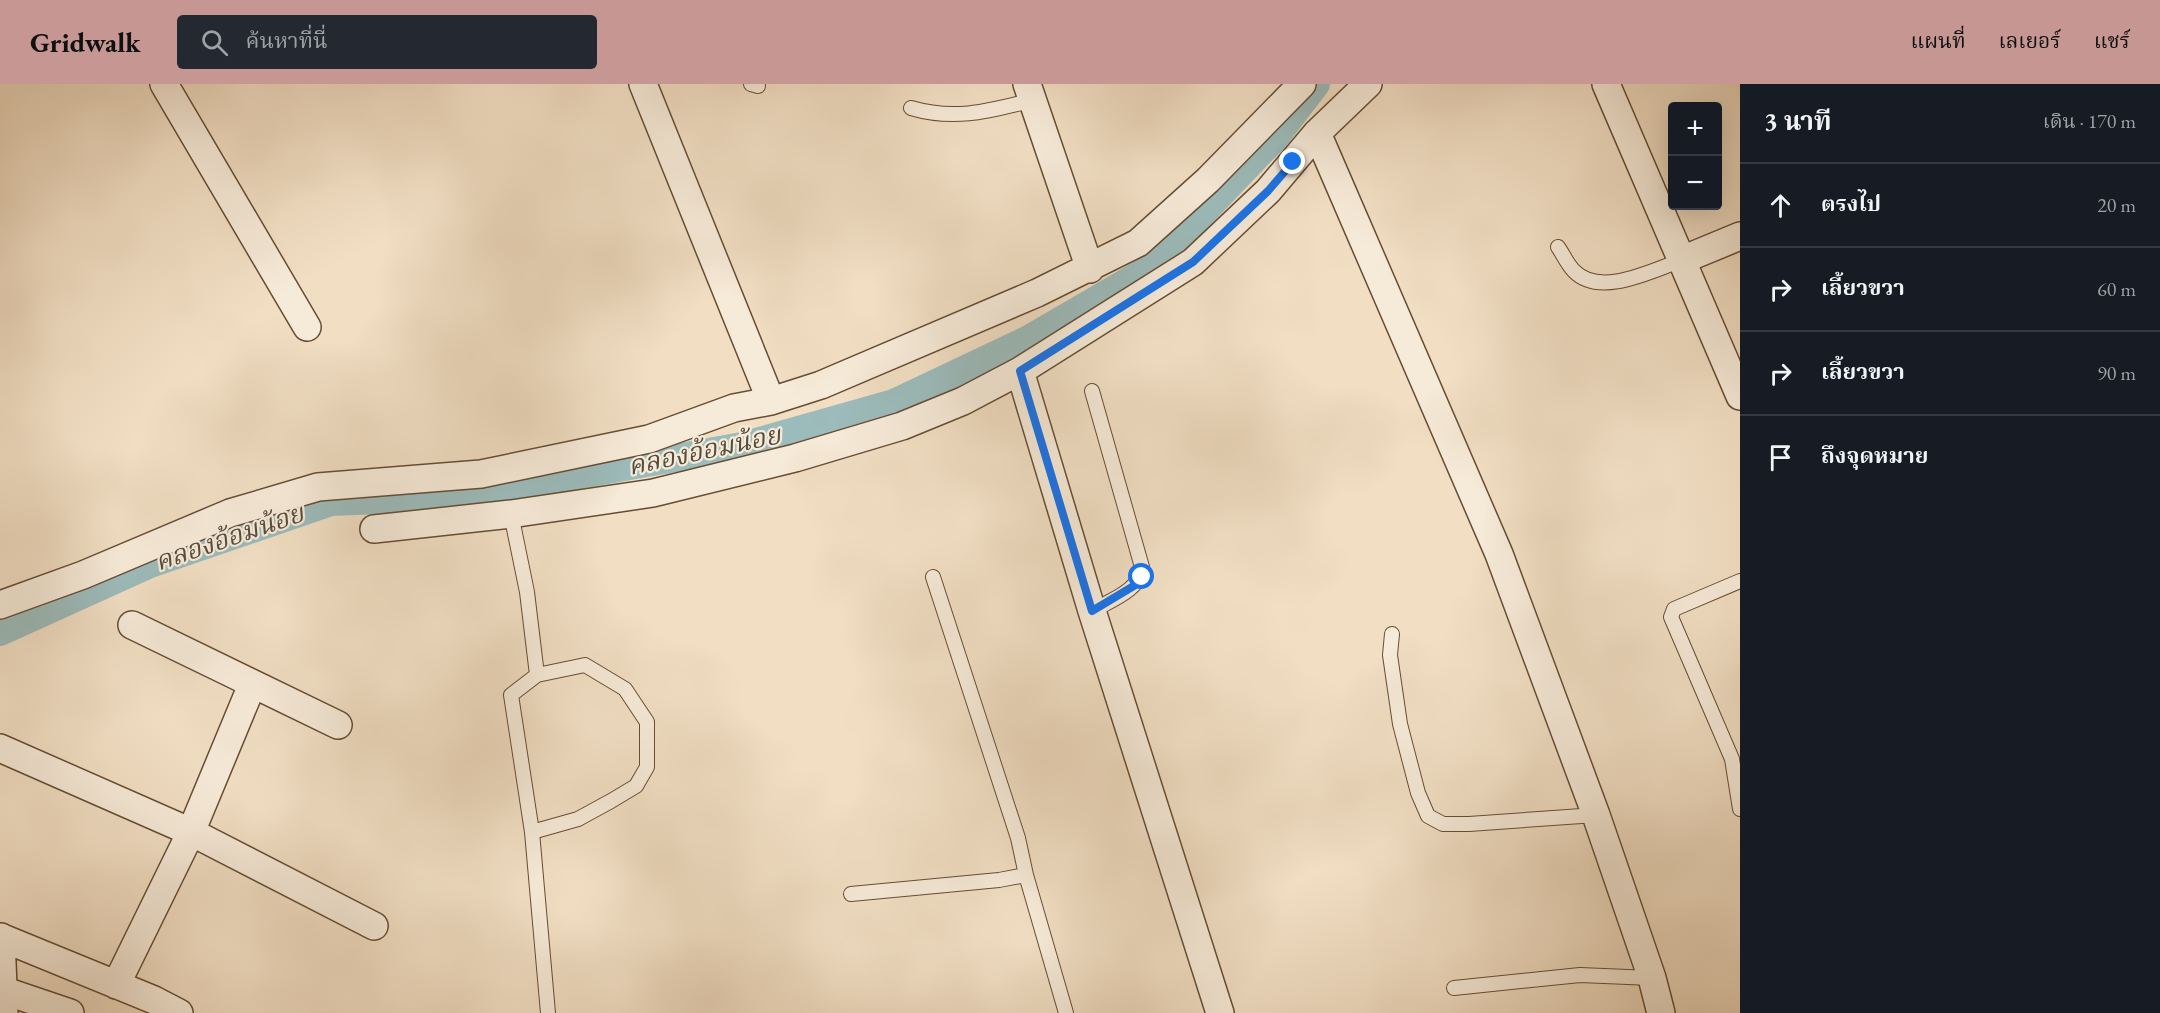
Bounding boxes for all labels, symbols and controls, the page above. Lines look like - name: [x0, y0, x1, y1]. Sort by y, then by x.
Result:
- search box: [177, 15, 597, 69]
- text: Gridwalk: [30, 24, 141, 60]
- icon: search: [198, 26, 231, 59]
- text: ค้นหาที่นี่: [246, 26, 328, 55]
- text: แผนที่: [1911, 27, 1966, 54]
- text: เลเยอร์: [1999, 27, 2061, 54]
- text: แชร์: [2094, 27, 2130, 54]
- map controls: [1668, 102, 1722, 210]
- button: +: [1668, 102, 1722, 156]
- text: 3 นาที: [1764, 104, 1831, 138]
- text: เดิน · 170 m: [2043, 108, 2136, 134]
- route end: [1279, 148, 1305, 174]
- button: −: [1668, 156, 1722, 210]
- icon: ahead: [1764, 189, 1797, 222]
- text: ตรงไป: [1821, 189, 1881, 218]
- text: 20 m: [2097, 192, 2136, 218]
- icon: right: [1764, 273, 1797, 306]
- text: เลี้ยวขวา: [1821, 273, 1905, 302]
- text: 60 m: [2097, 276, 2136, 302]
- icon: right: [1764, 357, 1797, 390]
- text: เลี้ยวขวา: [1821, 357, 1905, 386]
- text: 90 m: [2097, 360, 2136, 386]
- water label: คลองอ้อมน้อย: [625, 417, 785, 483]
- icon: arrive: [1764, 441, 1797, 474]
- text: ถึงจุดหมาย: [1821, 441, 1928, 470]
- water label: คลองอ้อมน้อย: [150, 495, 309, 578]
- route start: [1128, 563, 1154, 589]

